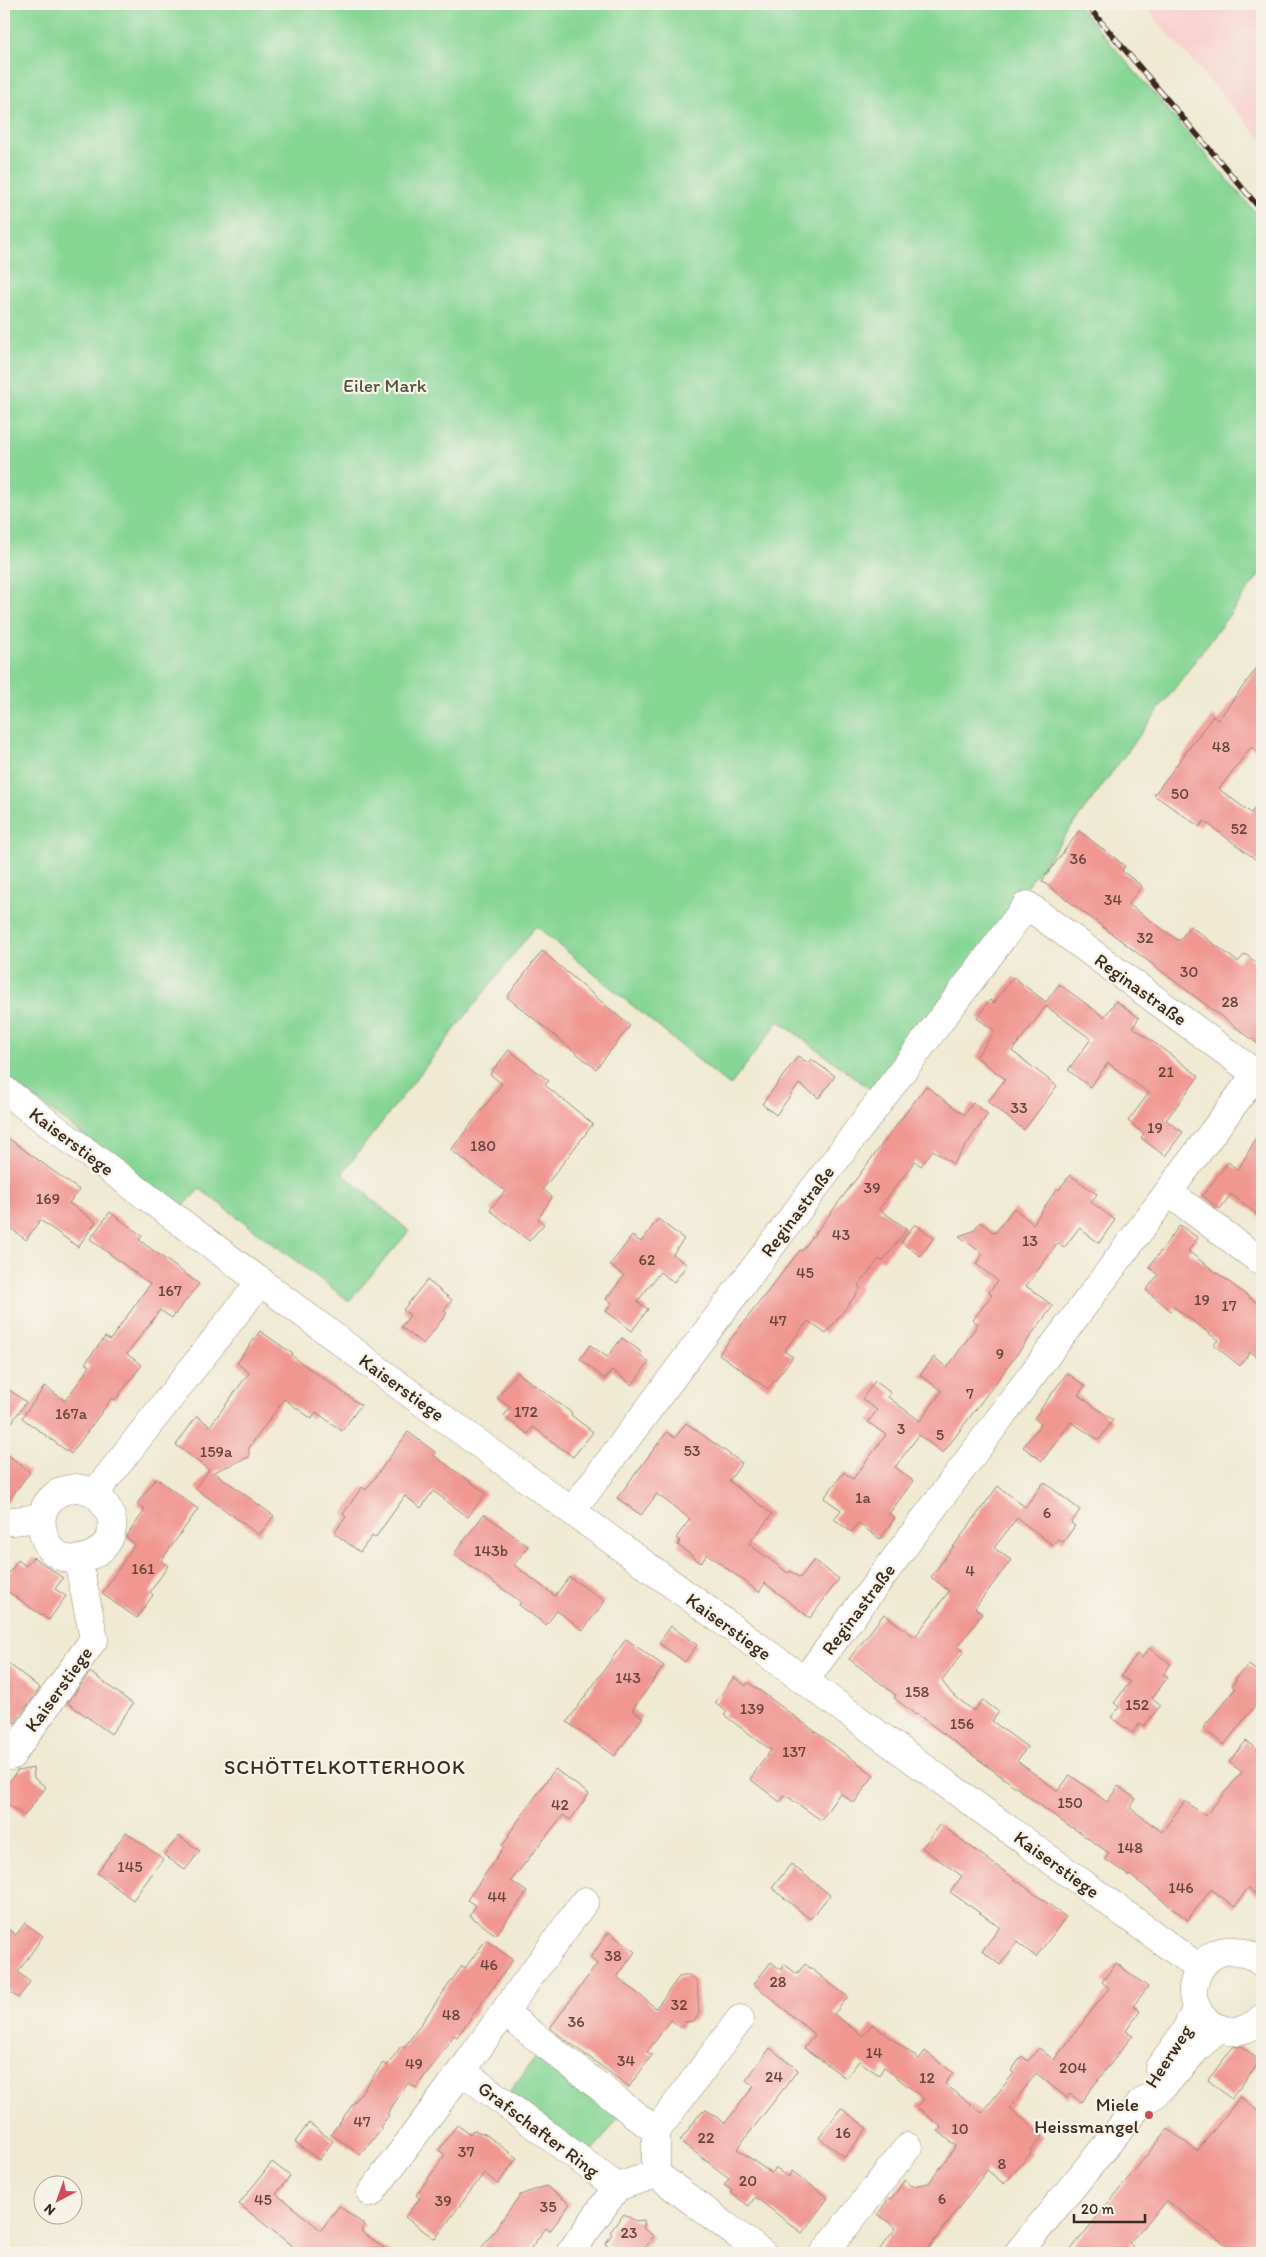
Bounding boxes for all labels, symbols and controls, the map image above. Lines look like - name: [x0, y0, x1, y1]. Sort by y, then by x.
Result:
- park label: Eiler Mark: [343, 374, 427, 397]
- house number: 48: [1212, 737, 1230, 756]
- house number: 50: [1171, 784, 1189, 803]
- house number: 52: [1231, 819, 1248, 838]
- house number: 36: [1069, 849, 1087, 868]
- house number: 34: [1104, 890, 1123, 909]
- house number: 32: [1136, 928, 1154, 947]
- street label: Reginastraße: [1090, 948, 1191, 1031]
- house number: 30: [1180, 962, 1198, 981]
- house number: 28: [1221, 992, 1239, 1011]
- house number: 21: [1158, 1062, 1174, 1081]
- house number: 33: [1010, 1098, 1028, 1117]
- street label: Kaiserstiege: [25, 1102, 119, 1181]
- house number: 19: [1147, 1118, 1163, 1137]
- house number: 180: [470, 1136, 496, 1155]
- street label: Reginastraße: [756, 1161, 839, 1262]
- house number: 39: [863, 1178, 881, 1197]
- house number: 169: [36, 1189, 60, 1208]
- house number: 43: [832, 1225, 850, 1244]
- house number: 13: [1022, 1231, 1038, 1250]
- house number: 62: [639, 1250, 656, 1269]
- house number: 45: [796, 1263, 814, 1282]
- house number: 167: [158, 1281, 182, 1300]
- house number: 19: [1194, 1290, 1210, 1309]
- house number: 17: [1221, 1296, 1237, 1315]
- house number: 47: [769, 1311, 787, 1330]
- house number: 9: [996, 1344, 1004, 1363]
- street label: Kaiserstiege: [354, 1349, 449, 1426]
- house number: 7: [966, 1384, 974, 1403]
- house number: 172: [514, 1402, 538, 1421]
- house number: 167a: [55, 1404, 88, 1423]
- house number: 3: [897, 1419, 906, 1438]
- house number: 5: [936, 1425, 944, 1444]
- house number: 53: [683, 1441, 701, 1460]
- house number: 159a: [200, 1442, 233, 1461]
- house number: 1a: [855, 1488, 872, 1507]
- house number: 6: [1043, 1503, 1051, 1522]
- house number: 143b: [474, 1541, 508, 1560]
- house number: 161: [131, 1559, 155, 1578]
- street label: Reginastraße: [817, 1559, 900, 1660]
- house number: 4: [965, 1561, 975, 1580]
- street label: Kaiserstiege: [681, 1588, 776, 1665]
- street label: Kaiserstiege: [20, 1642, 97, 1737]
- house number: 143: [615, 1668, 641, 1687]
- house number: 158: [905, 1682, 930, 1701]
- house number: 152: [1125, 1695, 1150, 1714]
- house number: 139: [740, 1699, 764, 1718]
- house number: 156: [950, 1714, 974, 1733]
- house number: 137: [782, 1742, 806, 1761]
- district label: SCHÖTTELKOTTERHOOK: [224, 1755, 466, 1779]
- house number: 150: [1057, 1793, 1083, 1812]
- house number: 42: [551, 1795, 570, 1814]
- street label: Kaiserstiege: [1009, 1826, 1104, 1903]
- house number: 148: [1117, 1838, 1143, 1857]
- house number: 145: [117, 1857, 143, 1876]
- house number: 146: [1168, 1878, 1194, 1897]
- house number: 44: [487, 1887, 507, 1906]
- house number: 38: [604, 1946, 622, 1965]
- house number: 46: [480, 1955, 498, 1974]
- house number: 28: [769, 1972, 787, 1991]
- house number: 32: [670, 1995, 688, 2014]
- house number: 48: [442, 2005, 460, 2024]
- house number: 36: [567, 2012, 585, 2031]
- street label: Heerweg: [1140, 2020, 1197, 2092]
- house number: 14: [865, 2043, 883, 2062]
- house number: 34: [617, 2051, 636, 2070]
- house number: 49: [405, 2054, 423, 2073]
- house number: 204: [1059, 2058, 1087, 2077]
- house number: 24: [765, 2067, 783, 2086]
- house number: 12: [919, 2068, 936, 2087]
- street label: Grafschafter Ring: [474, 2076, 604, 2183]
- place label: Miele Heissmangel: [1034, 2093, 1140, 2138]
- marker: Miele Heissmangel: [1143, 2109, 1155, 2121]
- house number: 47: [353, 2112, 371, 2131]
- house number: 10: [951, 2119, 969, 2138]
- house number: 16: [835, 2123, 851, 2142]
- house number: 22: [698, 2128, 715, 2147]
- house number: 37: [458, 2142, 474, 2161]
- house number: 8: [998, 2154, 1007, 2173]
- house number: 20: [739, 2171, 757, 2190]
- north arrow: [32, 2174, 82, 2224]
- house number: 6: [938, 2189, 946, 2208]
- house number: 45: [254, 2190, 272, 2209]
- house number: 39: [434, 2191, 452, 2210]
- scale bar: [1074, 2192, 1145, 2224]
- house number: 35: [539, 2197, 557, 2216]
- text: N: [41, 2200, 59, 2219]
- text: 20 m: [1081, 2200, 1115, 2218]
- house number: 23: [620, 2223, 638, 2242]

